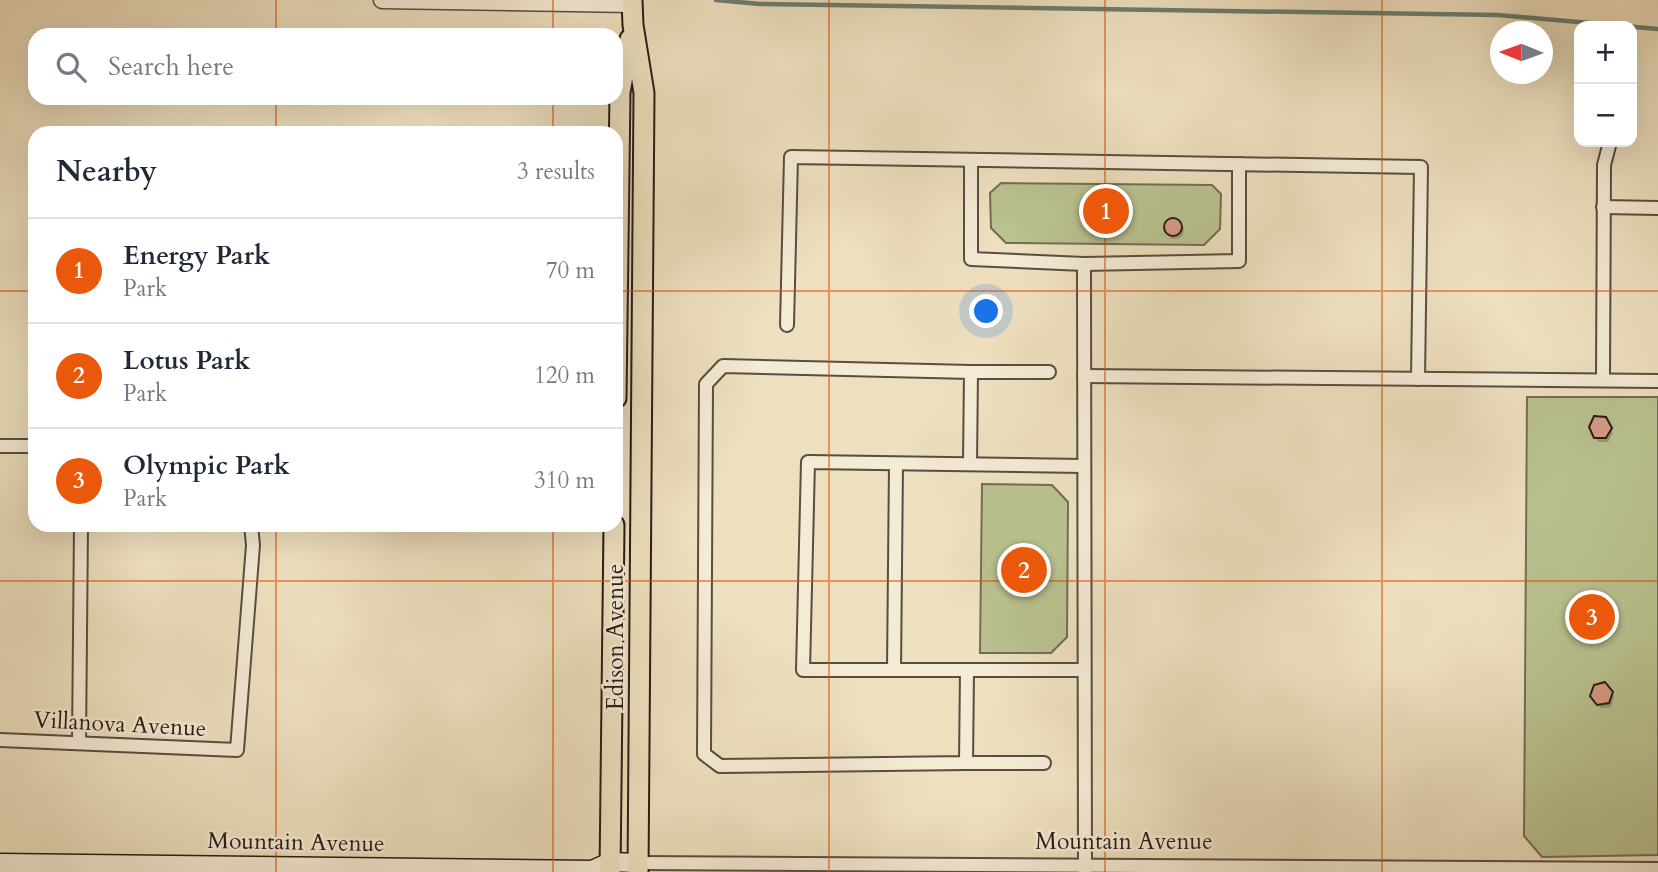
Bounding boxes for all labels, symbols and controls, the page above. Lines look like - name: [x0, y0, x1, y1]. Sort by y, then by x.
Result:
- north arrow: [1490, 21, 1553, 84]
- map controls: [1574, 21, 1637, 147]
- button: +: [1574, 21, 1637, 84]
- search box: [28, 28, 623, 105]
- icon: search: [52, 48, 90, 86]
- text: Search here: [108, 49, 234, 84]
- button: −: [1574, 84, 1637, 147]
- text: Nearby: [56, 151, 157, 192]
- text: 3 results: [517, 156, 595, 187]
- pin: 1: [1083, 185, 1129, 237]
- text: Energy Park: [123, 238, 270, 273]
- text: 1: [73, 255, 85, 286]
- text: 70 m: [546, 255, 595, 286]
- text: Park: [123, 273, 167, 304]
- your location: [969, 294, 1003, 328]
- text: Lotus Park: [123, 343, 251, 378]
- text: 2: [73, 360, 85, 391]
- text: 120 m: [534, 360, 595, 391]
- text: Park: [123, 378, 167, 409]
- text: Olympic Park: [123, 448, 290, 483]
- text: 3: [73, 465, 85, 496]
- text: 310 m: [534, 465, 595, 496]
- text: Park: [123, 483, 167, 514]
- pin: 2: [1001, 544, 1047, 596]
- street label: Edison Avenue: [600, 564, 631, 710]
- pin: 3: [1569, 591, 1615, 643]
- street label: Villanova Avenue: [33, 704, 207, 744]
- street label: Mountain Avenue: [207, 825, 385, 859]
- street label: Mountain Avenue: [1035, 826, 1213, 857]

